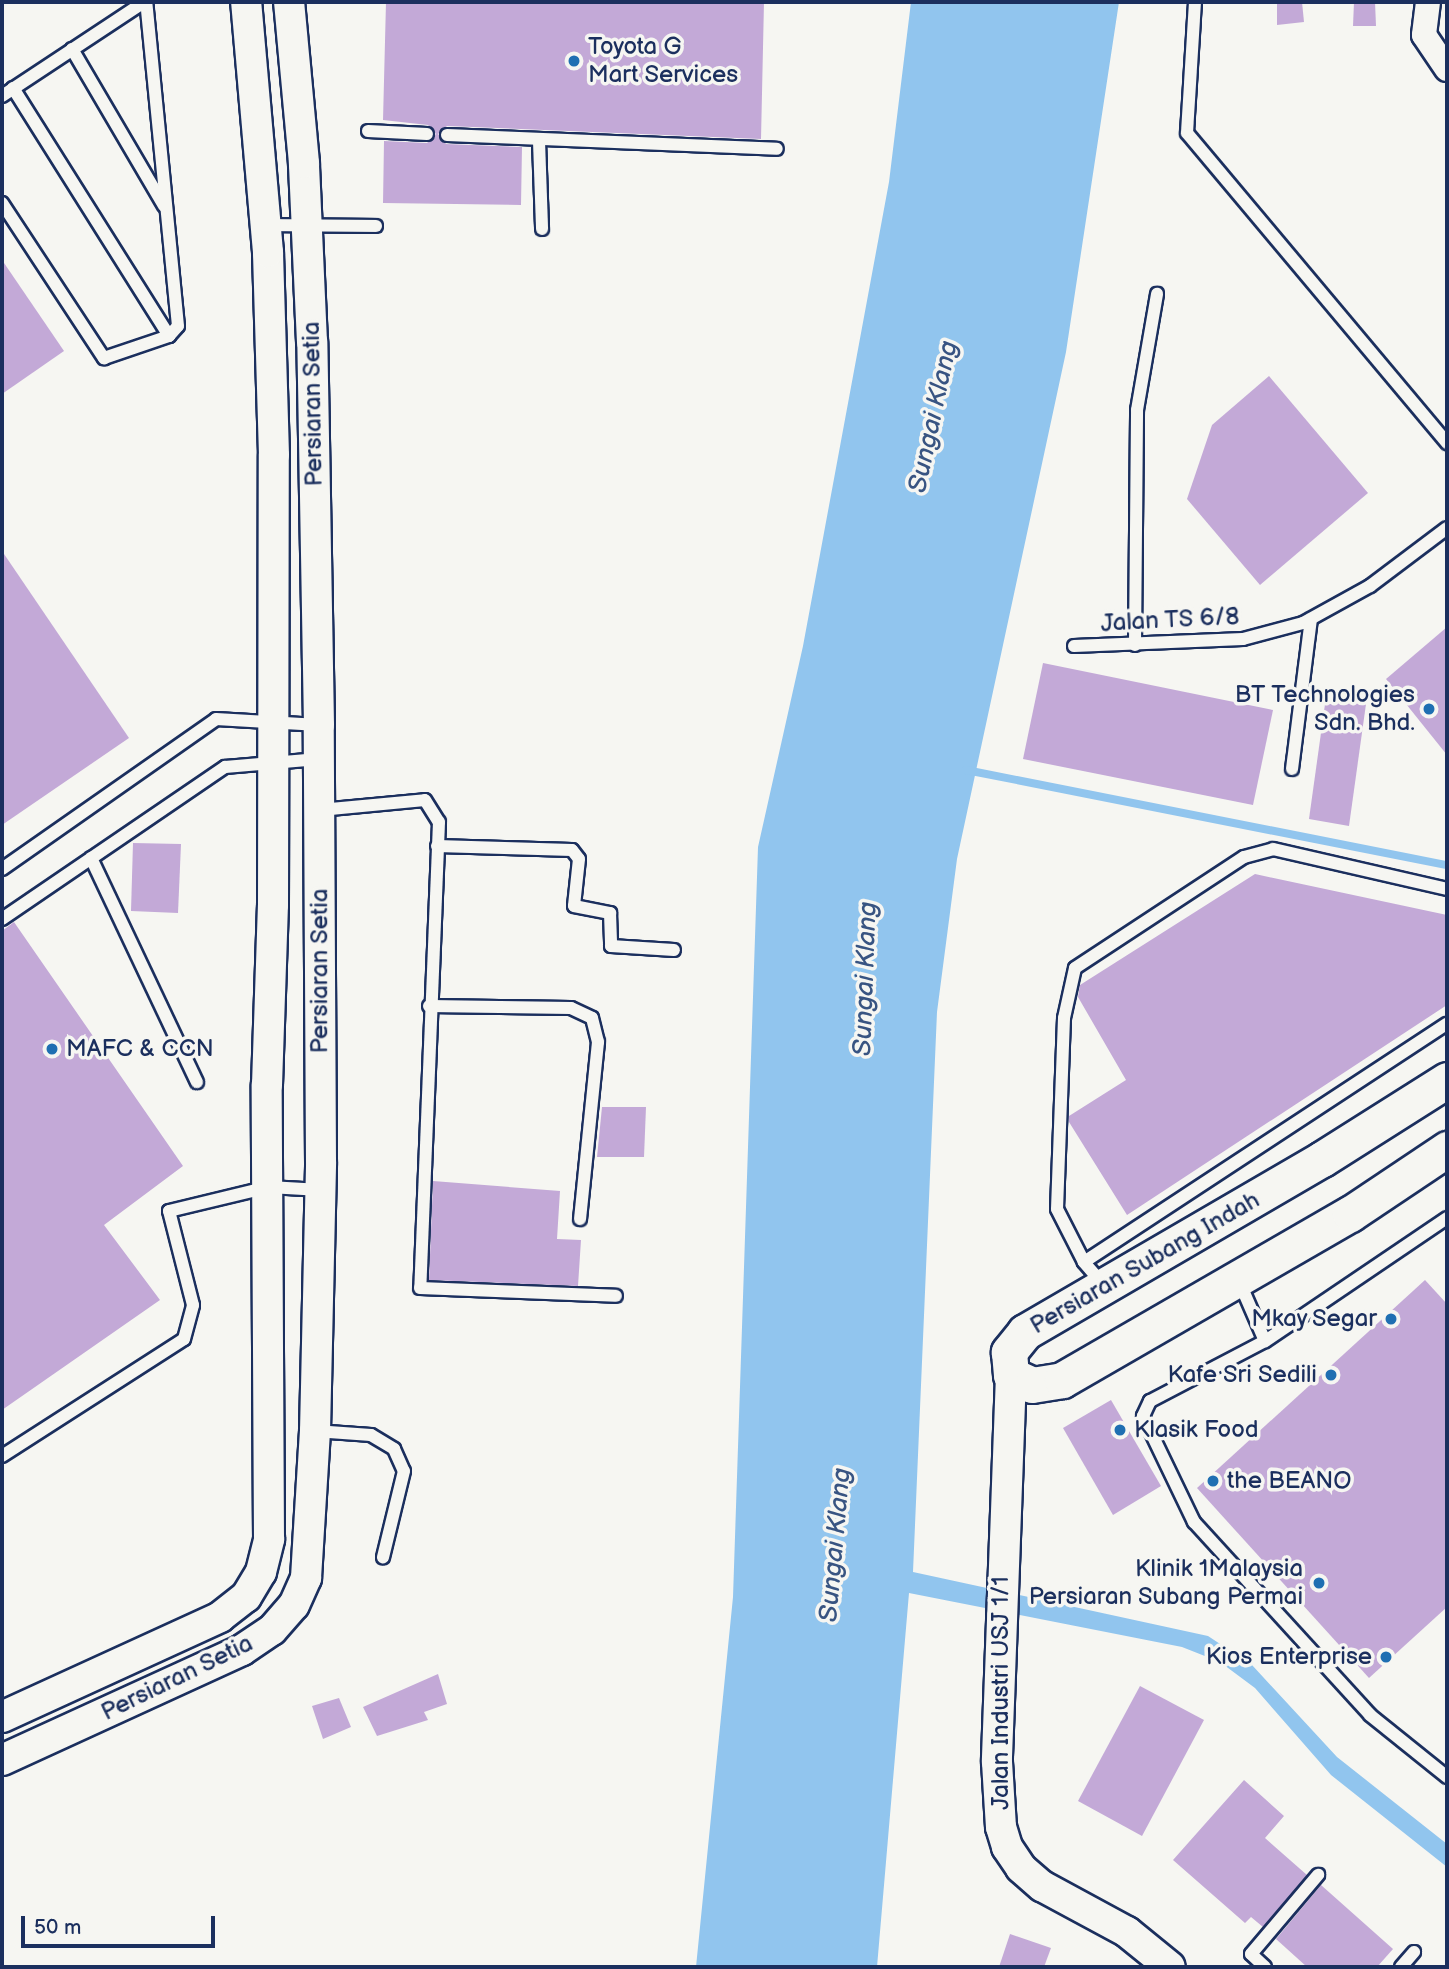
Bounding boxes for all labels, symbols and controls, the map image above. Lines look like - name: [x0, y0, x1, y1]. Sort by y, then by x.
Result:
- place label: Toyota G Mart Services: [588, 33, 739, 89]
- marker: Toyota G Mart Services: [566, 53, 582, 69]
- street label: Persiaran Setia: [297, 321, 329, 487]
- water label: Sungai Klang: [903, 338, 965, 496]
- street label: Jalan TS 6/8: [1100, 602, 1240, 638]
- place label: BT Technologies Sdn. Bhd.: [1234, 681, 1415, 737]
- marker: BT Technologies Sdn. Bhd.: [1421, 701, 1437, 717]
- street label: Persiaran Setia: [306, 888, 334, 1054]
- water label: Sungai Klang: [848, 901, 884, 1057]
- place label: MAFC & CCN: [66, 1035, 214, 1063]
- marker: MAFC & CCN: [44, 1041, 60, 1057]
- street label: Persiaran Subang Indah: [1025, 1185, 1265, 1341]
- place label: Mkay Segar: [1249, 1305, 1377, 1333]
- marker: Mkay Segar: [1383, 1311, 1399, 1327]
- place label: Kafe Sri Sedili: [1167, 1361, 1317, 1389]
- marker: Kafe Sri Sedili: [1323, 1367, 1339, 1383]
- place label: Klasik Food: [1134, 1416, 1259, 1444]
- marker: Klasik Food: [1112, 1422, 1128, 1438]
- water label: Sungai Klang: [814, 1467, 858, 1623]
- place label: the BEANO: [1227, 1467, 1352, 1495]
- marker: the BEANO: [1205, 1473, 1221, 1489]
- place label: Klinik 1Malaysia Persiaran Subang Permai: [1028, 1555, 1303, 1611]
- marker: Klinik 1Malaysia Persiaran Subang Permai: [1309, 1573, 1329, 1593]
- street label: Jalan Industri USJ 1/1: [987, 1576, 1015, 1810]
- street label: Persiaran Setia: [96, 1629, 258, 1727]
- place label: Kios Enterprise: [1206, 1643, 1372, 1671]
- marker: Kios Enterprise: [1378, 1649, 1394, 1665]
- scale bar: [24, 1902, 219, 1946]
- text: 50 m: [34, 1915, 81, 1940]

